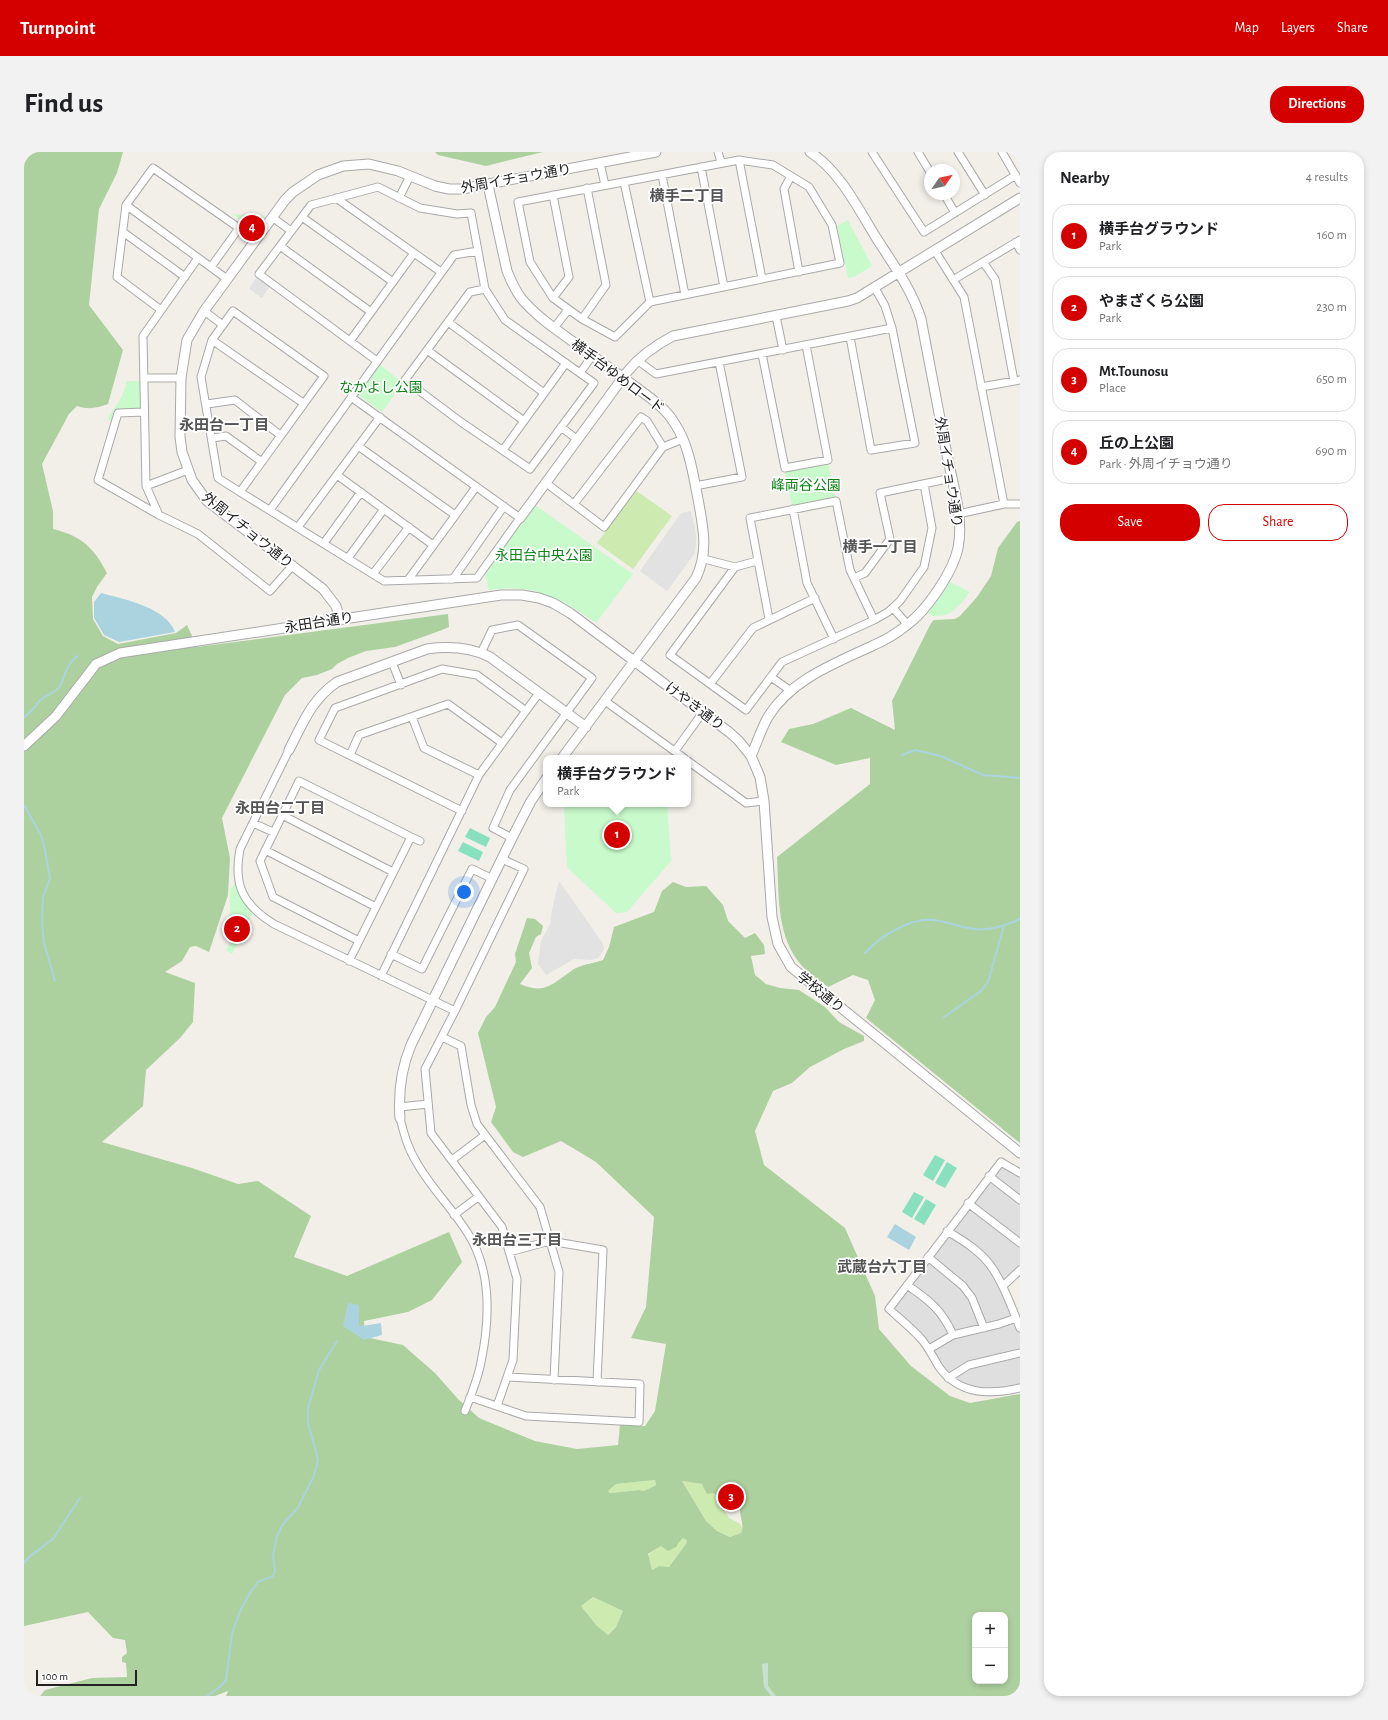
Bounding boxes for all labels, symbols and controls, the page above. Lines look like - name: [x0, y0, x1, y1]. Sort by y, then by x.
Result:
- text: Turnpoint: [20, 19, 95, 38]
- text: Map: [1234, 21, 1259, 35]
- text: Layers: [1281, 21, 1315, 35]
- text: Share: [1337, 21, 1368, 35]
- button: Directions: [1270, 86, 1364, 123]
- text: Find us: [24, 90, 103, 118]
- street label: 外周イチョウ通り: [459, 160, 573, 196]
- north arrow: [924, 164, 960, 200]
- text: Nearby: [1060, 169, 1110, 186]
- text: 4 results: [1306, 171, 1348, 184]
- district label: 横手二丁目: [649, 187, 725, 204]
- pin: 4: [239, 213, 265, 243]
- text: 横手台グラウンド: [1099, 222, 1219, 237]
- text: 1: [1072, 229, 1076, 242]
- text: 160 m: [1317, 229, 1347, 242]
- text: Park: [1099, 240, 1121, 253]
- text: やまざくら公園: [1099, 294, 1204, 309]
- text: 2: [1071, 301, 1077, 314]
- text: 230 m: [1316, 301, 1347, 314]
- text: Park: [1099, 312, 1121, 325]
- street label: 横手台ゆめロード: [568, 336, 668, 416]
- text: Mt.Tounosu: [1099, 364, 1168, 379]
- text: 3: [1071, 373, 1077, 386]
- text: 650 m: [1316, 373, 1347, 386]
- park label: なかよし公園: [339, 380, 423, 395]
- text: Place: [1099, 382, 1126, 395]
- street label: 外周イチョウ通り: [932, 415, 966, 529]
- district label: 永田台一丁目: [179, 417, 269, 433]
- text: 丘の上公園: [1099, 436, 1174, 451]
- text: 4: [1071, 445, 1077, 458]
- text: 690 m: [1315, 445, 1347, 458]
- text: Park · 外周イチョウ通り: [1099, 458, 1233, 471]
- park label: 峰両谷公園: [771, 477, 841, 493]
- street label: 外周イチョウ通り: [199, 489, 297, 571]
- button: Save: [1060, 504, 1200, 541]
- button: Share: [1208, 504, 1348, 541]
- district label: 横手一丁目: [842, 538, 918, 555]
- park label: 永田台中央公園: [495, 547, 593, 563]
- street label: 永田台通り: [283, 609, 355, 635]
- street label: けやき通り: [662, 679, 727, 733]
- popup: [543, 755, 691, 807]
- text: 横手台グラウンド: [557, 767, 677, 782]
- text: Park: [557, 785, 579, 798]
- district label: 永田台二丁目: [235, 800, 325, 816]
- pin: 1: [604, 820, 630, 850]
- your location: [454, 882, 474, 902]
- pin: 2: [224, 914, 250, 944]
- street label: 学校通り: [794, 969, 847, 1016]
- district label: 永田台三丁目: [472, 1232, 562, 1248]
- district label: 武蔵台六丁目: [837, 1259, 927, 1275]
- pin: 3: [718, 1482, 744, 1512]
- map controls: [972, 1612, 1008, 1684]
- button: +: [972, 1612, 1008, 1648]
- button: −: [972, 1648, 1008, 1684]
- scale bar: [36, 1668, 137, 1687]
- text: 100 m: [42, 1671, 68, 1682]

